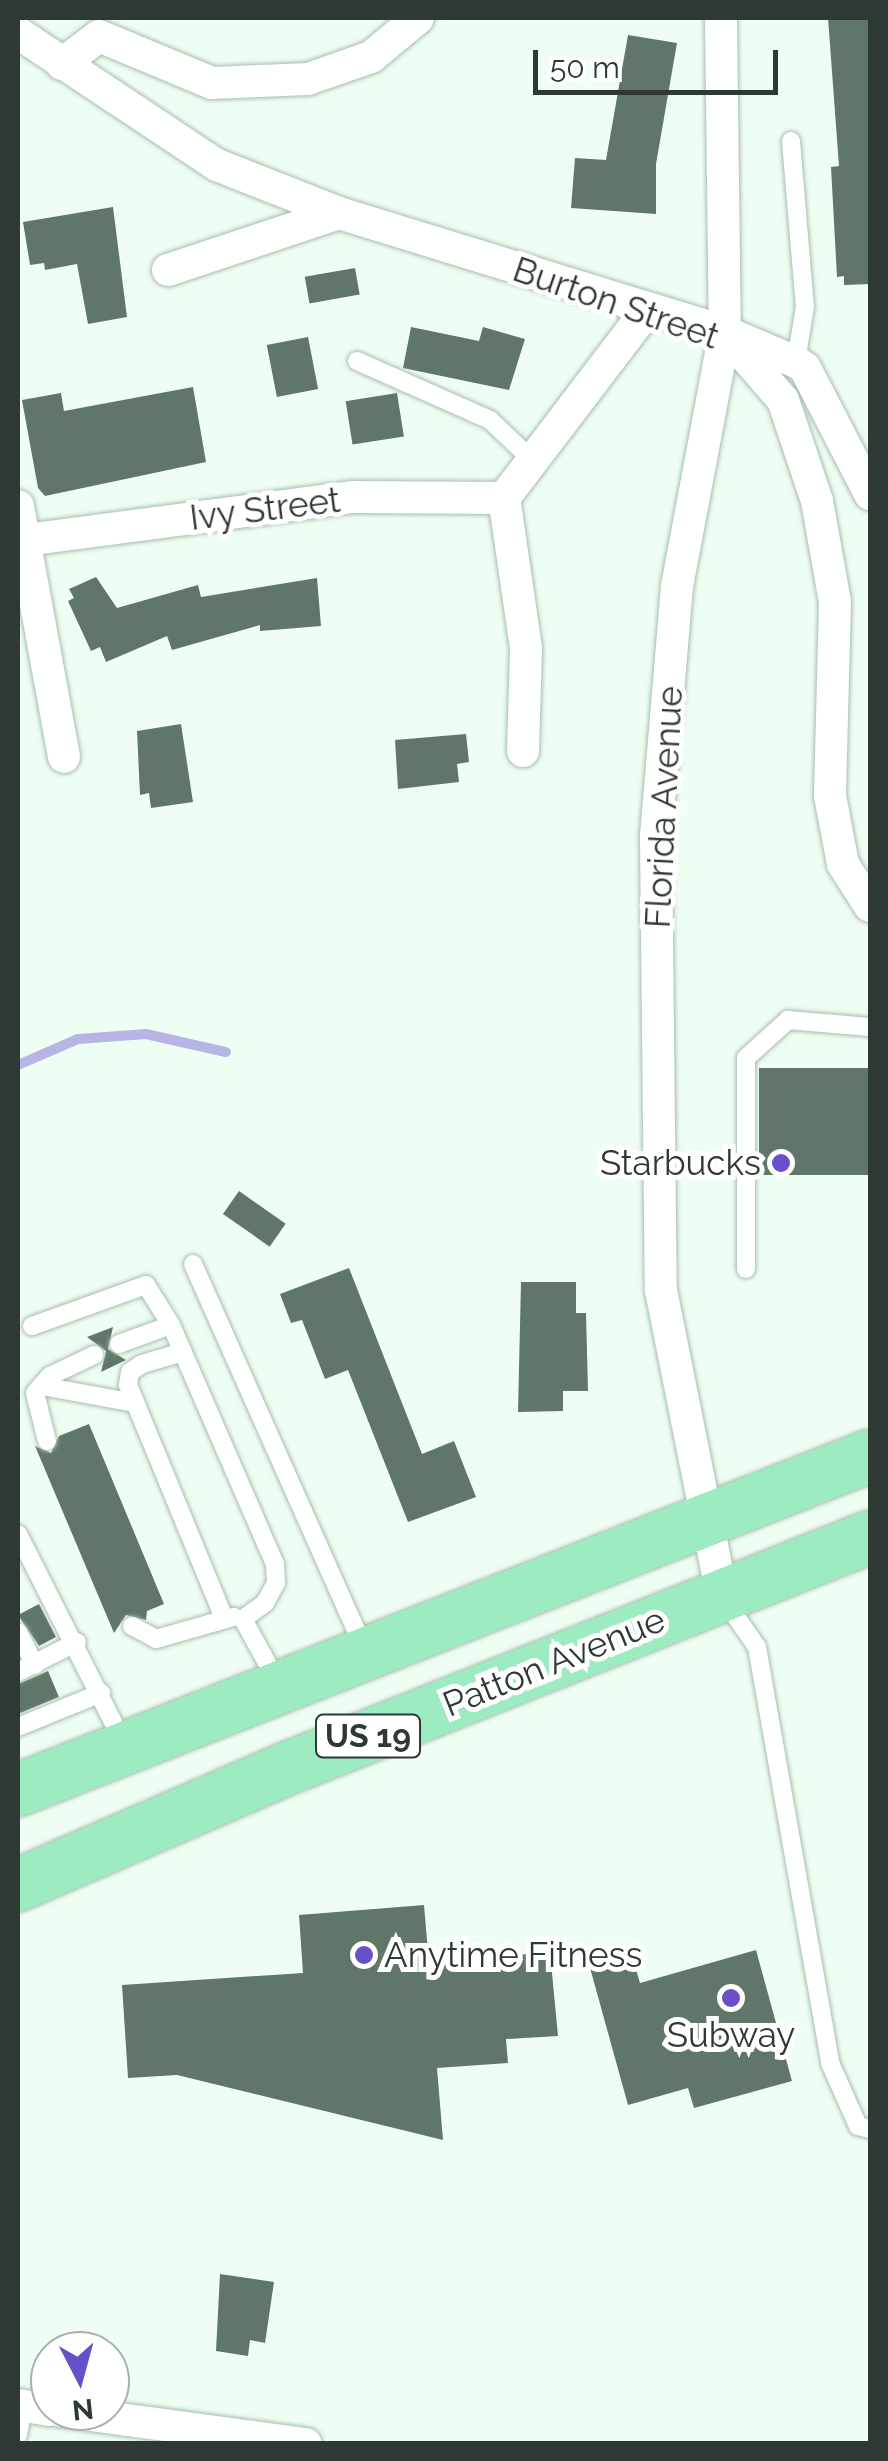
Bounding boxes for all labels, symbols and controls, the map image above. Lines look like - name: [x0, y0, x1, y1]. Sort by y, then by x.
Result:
- scale bar: [538, 30, 783, 92]
- text: 50 m: [550, 50, 620, 85]
- street label: Burton Street: [508, 248, 724, 358]
- street label: Ivy Street: [187, 479, 343, 539]
- street label: Florida Avenue: [637, 684, 691, 930]
- place label: Starbucks: [600, 1142, 761, 1184]
- marker: Starbucks: [770, 1152, 792, 1174]
- street label: Patton Avenue: [436, 1598, 672, 1726]
- road number: US 19: [313, 1709, 423, 1763]
- place label: Anytime Fitness: [384, 1934, 642, 1976]
- marker: Anytime Fitness: [353, 1944, 375, 1966]
- marker: Subway: [720, 1987, 742, 2009]
- place label: Subway: [667, 2014, 795, 2056]
- north arrow: [30, 2331, 130, 2431]
- text: N: [71, 2392, 95, 2427]

